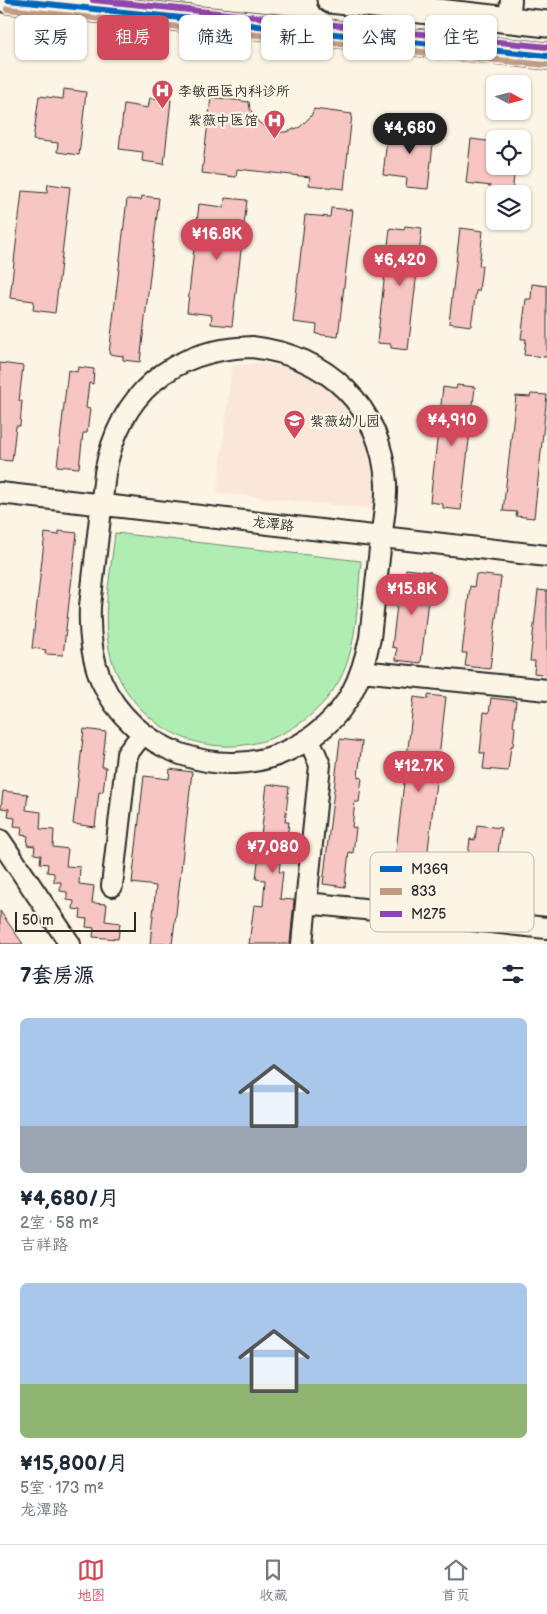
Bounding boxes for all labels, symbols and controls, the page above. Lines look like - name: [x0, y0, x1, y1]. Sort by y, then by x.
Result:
- chip: 买房: [15, 15, 87, 60]
- chip: 租房: [97, 15, 169, 60]
- chip: 筛选: [179, 15, 251, 60]
- chip: 新上: [261, 15, 333, 60]
- chip: 公寓: [343, 15, 415, 60]
- chip: 住宅: [425, 15, 497, 60]
- north arrow: [486, 75, 531, 120]
- map controls: [486, 75, 531, 230]
- hospital icon: 李敏西医内科诊所: [150, 79, 174, 110]
- place label: 李敏西医内科诊所: [178, 83, 290, 100]
- hospital icon: 紫薇中医馆: [262, 108, 286, 139]
- place label: 紫薇中医馆: [188, 112, 258, 129]
- pin: ¥4,680: [369, 112, 451, 155]
- text: ¥4,680: [384, 119, 436, 138]
- button: locate: [486, 130, 531, 175]
- button: layers: [486, 185, 531, 230]
- pin: ¥16.8K: [176, 218, 258, 261]
- text: ¥16.8K: [192, 225, 242, 244]
- pin: ¥6,420: [359, 244, 441, 287]
- text: ¥6,420: [374, 251, 426, 270]
- pin: ¥4,910: [411, 404, 493, 447]
- school or university icon: 紫薇幼儿园: [282, 409, 306, 440]
- text: ¥4,910: [428, 411, 476, 430]
- place label: 紫薇幼儿园: [310, 413, 380, 430]
- street label: 龙潭路: [251, 513, 295, 535]
- pin: ¥15.8K: [371, 574, 453, 616]
- text: ¥15.8K: [387, 580, 437, 599]
- pin: ¥12.7K: [378, 750, 460, 793]
- text: ¥12.7K: [394, 757, 444, 776]
- pin: ¥7,080: [232, 832, 314, 874]
- text: ¥7,080: [247, 838, 299, 857]
- legend: [370, 852, 534, 932]
- text: M369: [411, 861, 448, 878]
- text: 833: [411, 883, 436, 900]
- text: M275: [411, 906, 446, 923]
- scale bar: [15, 909, 136, 932]
- text: 50 m: [22, 912, 54, 929]
- icon: filters: [499, 960, 527, 988]
- text: 7套房源: [20, 963, 95, 988]
- icon: home: [229, 1051, 319, 1141]
- text: ¥4,680/月: [20, 1186, 119, 1211]
- text: 2室 · 58 m²: [20, 1214, 99, 1233]
- text: 吉祥路: [20, 1236, 68, 1255]
- icon: home: [229, 1316, 319, 1406]
- text: ¥15,800/月: [20, 1451, 128, 1476]
- text: 5室 · 173 m²: [20, 1479, 104, 1498]
- text: 龙潭路: [20, 1501, 68, 1520]
- tab: 地图: [77, 1556, 105, 1604]
- tab: 收藏: [259, 1556, 287, 1604]
- tab: 首页: [442, 1556, 470, 1604]

